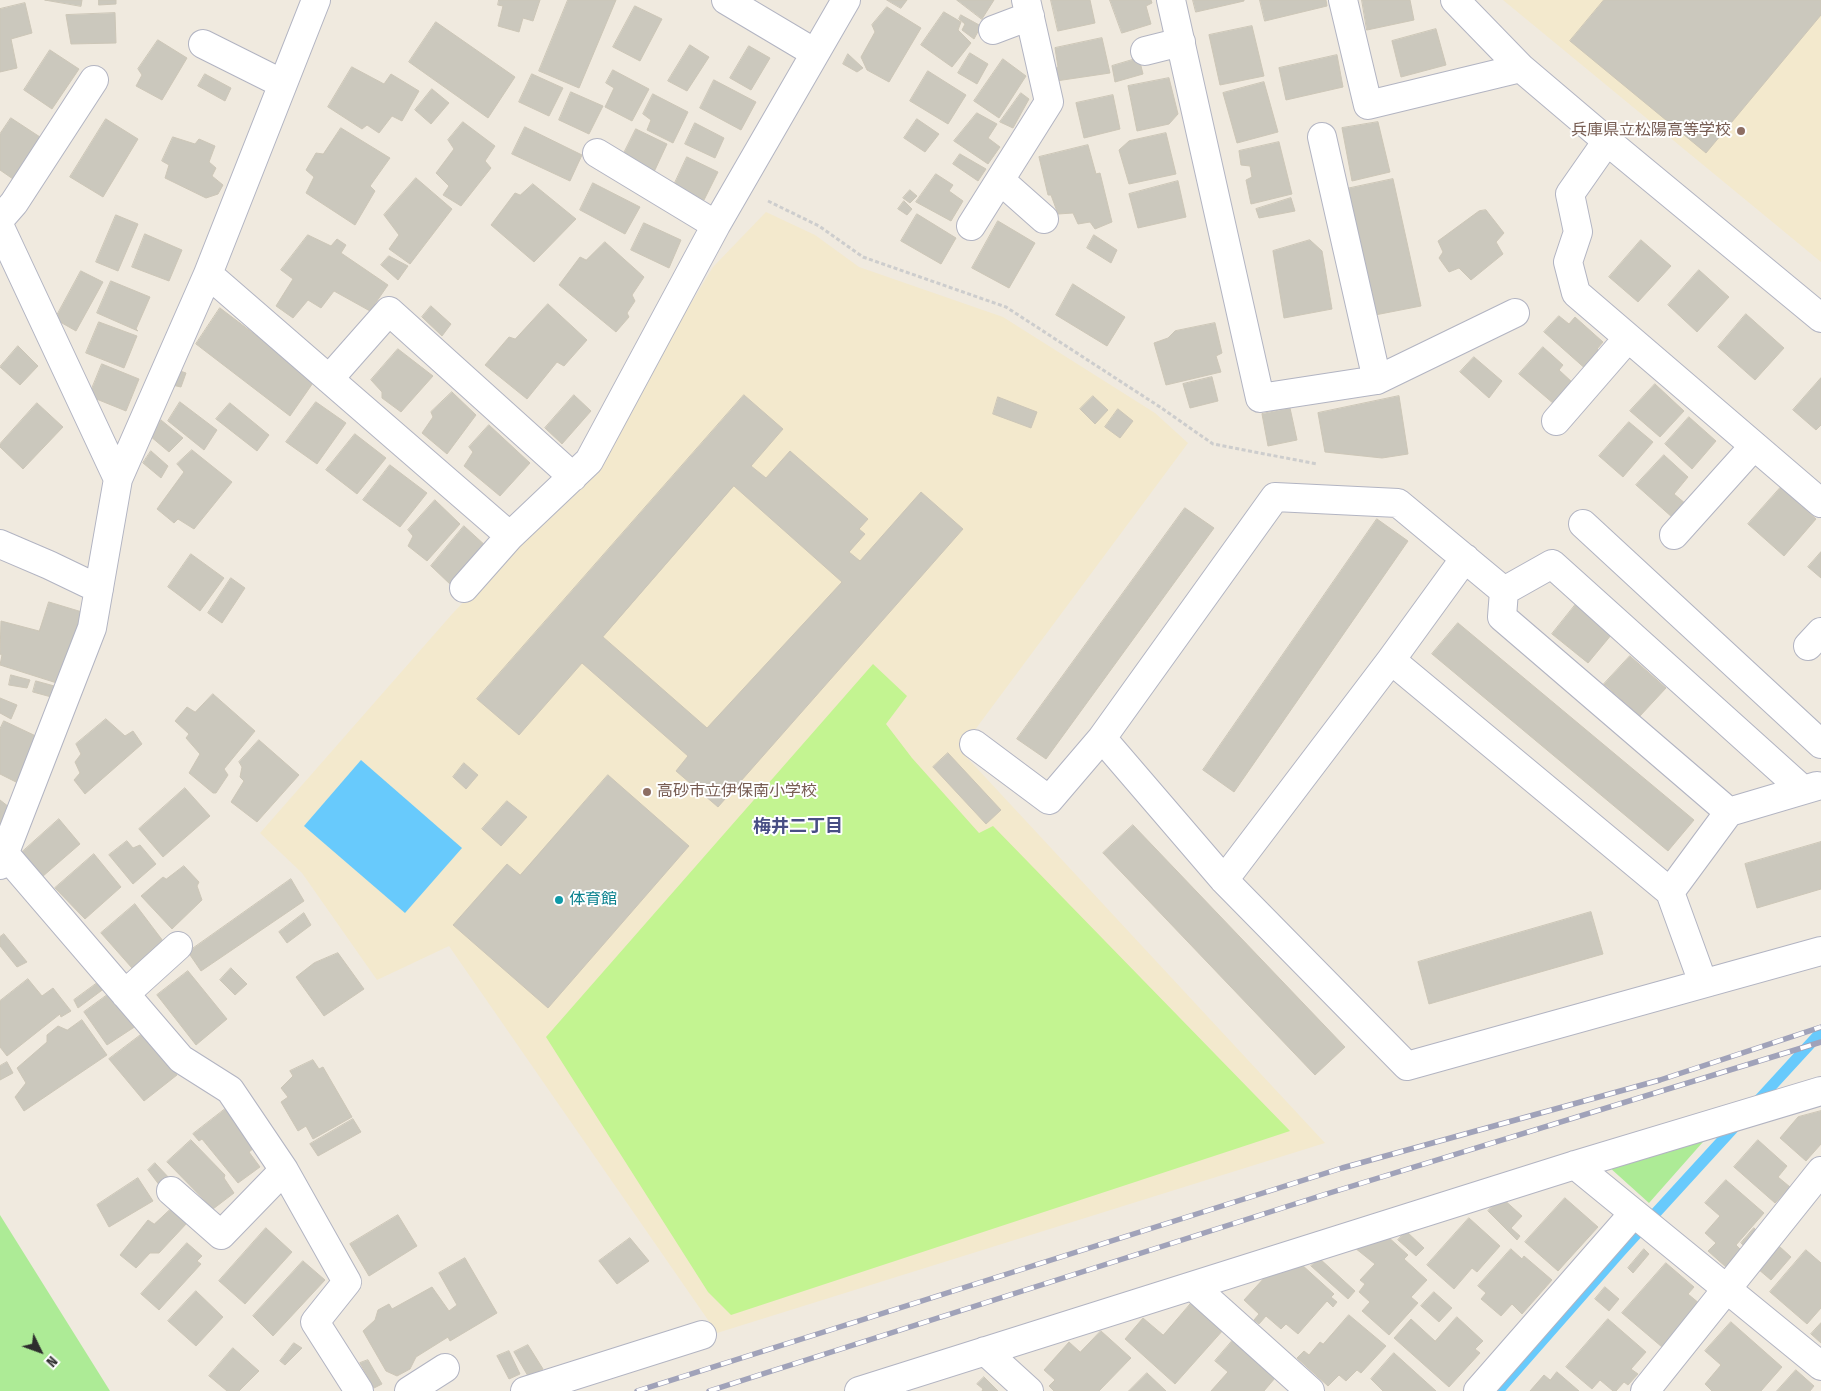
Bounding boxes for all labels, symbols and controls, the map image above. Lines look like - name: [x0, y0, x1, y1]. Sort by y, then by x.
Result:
- place label: 兵庫県立松陽高等学校: [1571, 121, 1731, 141]
- marker: 兵庫県立松陽高等学校: [1735, 125, 1747, 137]
- place label: 高砂市立伊保南小学校: [657, 782, 817, 802]
- marker: 高砂市立伊保南小学校: [641, 786, 653, 798]
- district label: 梅井二丁目: [753, 816, 843, 838]
- place label: 体育館: [569, 890, 617, 910]
- marker: 体育館: [553, 894, 565, 906]
- north arrow: [15, 1326, 65, 1376]
- text: N: [42, 1353, 61, 1370]

